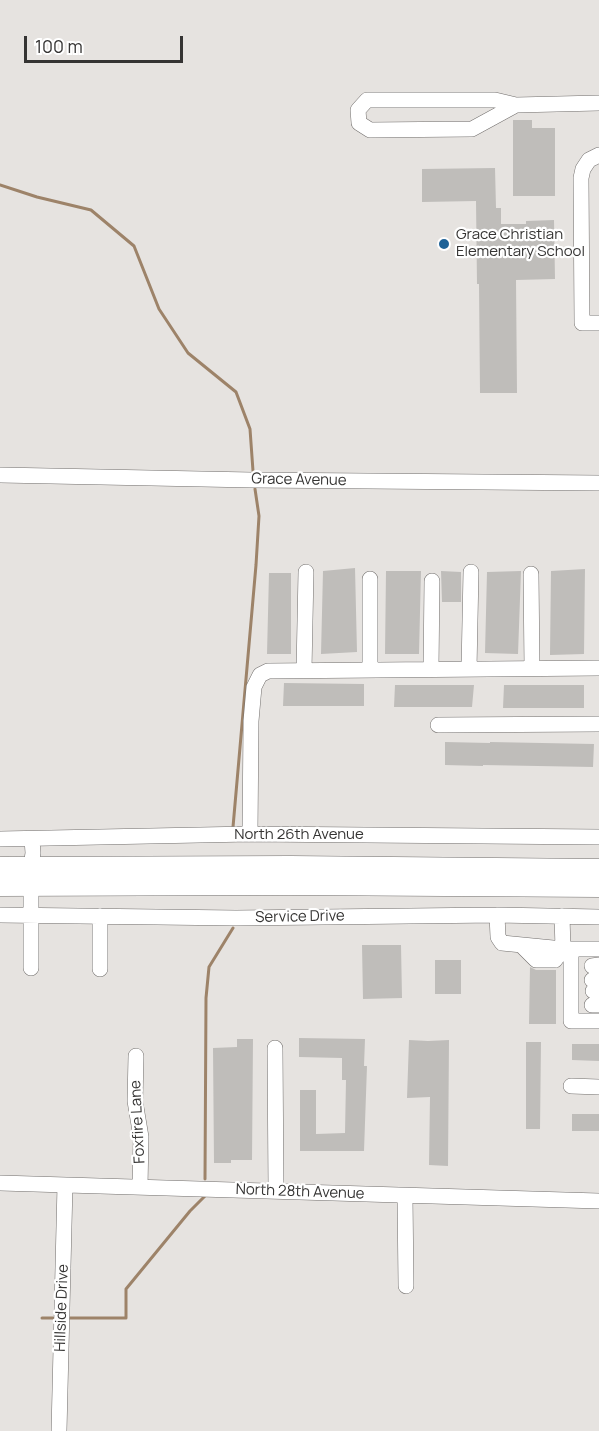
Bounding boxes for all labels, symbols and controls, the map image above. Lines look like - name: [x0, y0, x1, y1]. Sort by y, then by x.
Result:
- scale bar: [27, 24, 186, 62]
- text: 100 m: [35, 34, 83, 58]
- place label: Grace Christian Elementary School: [456, 226, 585, 261]
- marker: Grace Christian Elementary School: [437, 237, 451, 251]
- street label: Grace Avenue: [251, 470, 347, 490]
- street label: North 26th Avenue: [234, 826, 364, 844]
- street label: Service Drive: [255, 907, 345, 927]
- street label: Foxfire Lane: [127, 1080, 149, 1164]
- street label: North 28th Avenue: [235, 1181, 365, 1203]
- street label: Hillside Drive: [51, 1264, 73, 1352]

